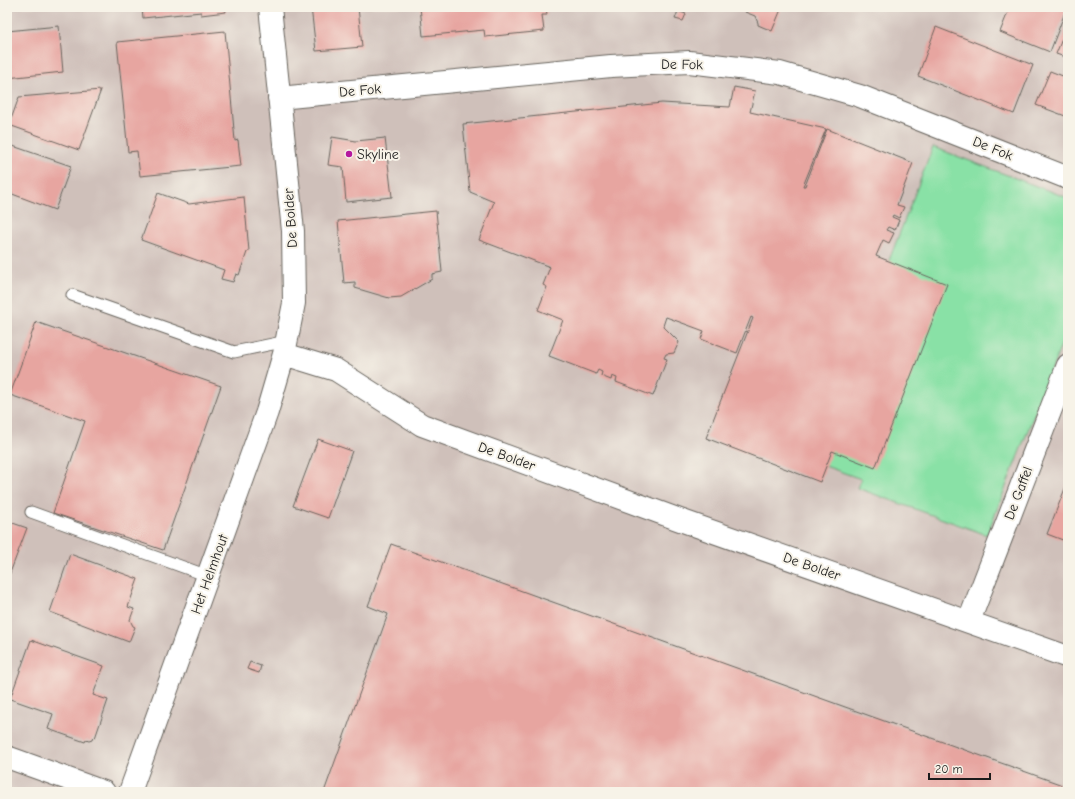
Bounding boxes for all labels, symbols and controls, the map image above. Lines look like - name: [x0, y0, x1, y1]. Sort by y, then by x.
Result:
- street label: De Fok: [661, 56, 703, 73]
- street label: De Fok: [338, 80, 382, 101]
- street label: De Fok: [970, 133, 1016, 164]
- place label: Skyline: [357, 146, 399, 163]
- marker: Skyline: [344, 149, 354, 159]
- street label: De Bolder: [280, 187, 301, 248]
- street label: De Bolder: [476, 438, 538, 475]
- street label: De Gaffel: [1001, 464, 1036, 522]
- street label: Het Helmhout: [187, 531, 232, 616]
- street label: De Bolder: [781, 549, 843, 584]
- scale bar: [929, 755, 990, 781]
- text: 20 m: [935, 762, 963, 776]

